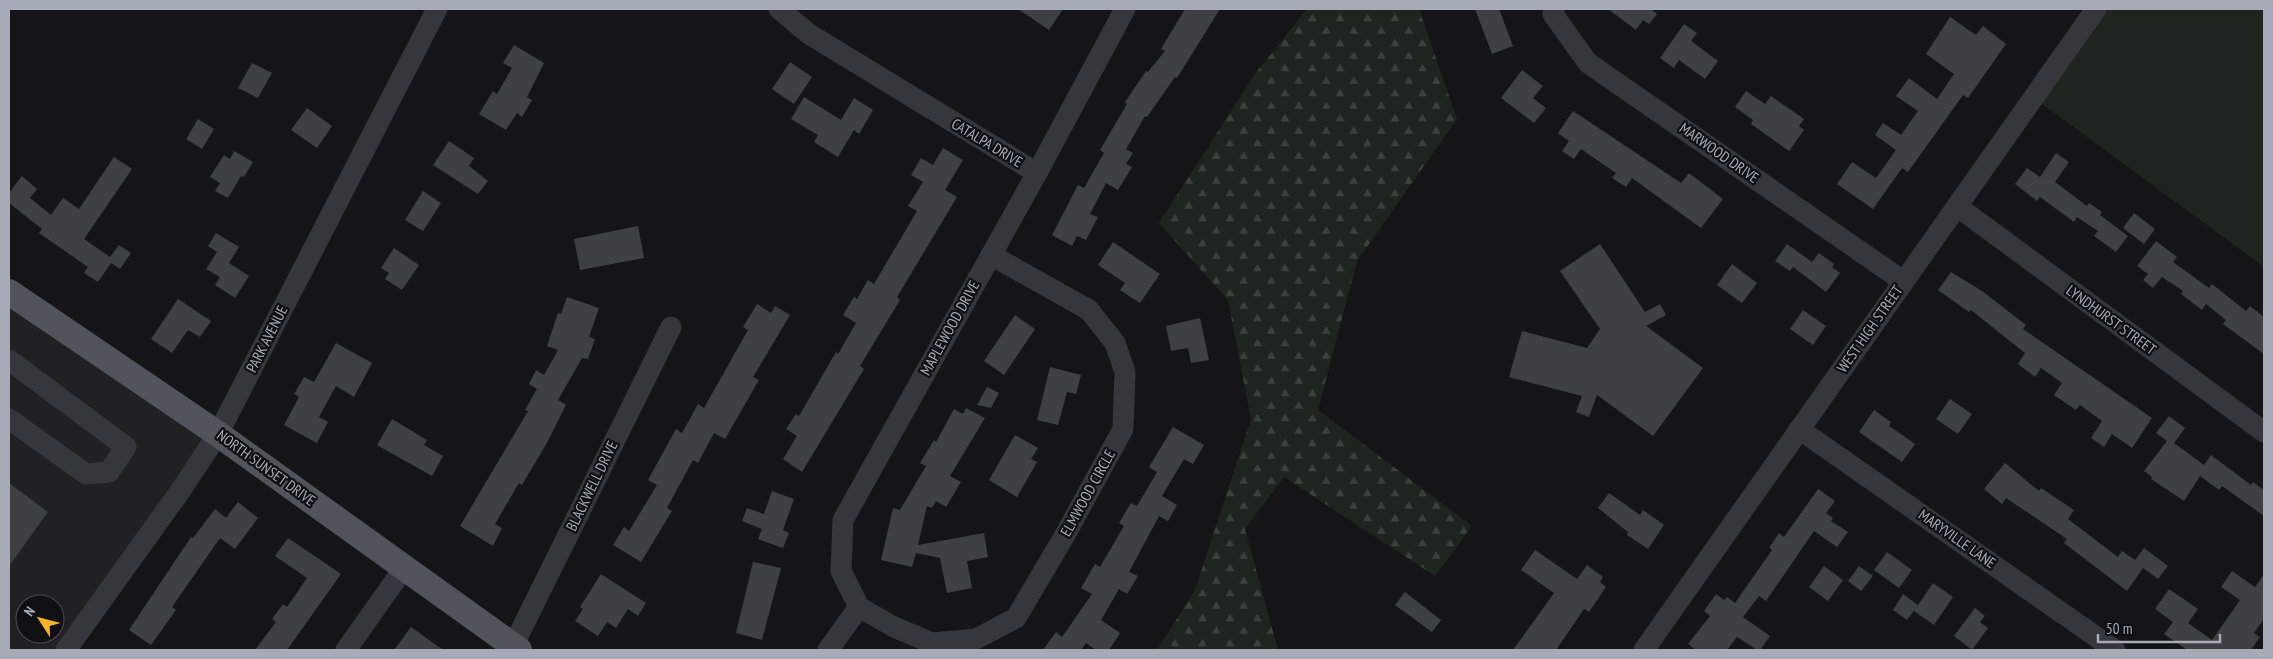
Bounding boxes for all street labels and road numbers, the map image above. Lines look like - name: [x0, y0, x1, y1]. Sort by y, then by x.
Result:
- street label: CATALPA DRIVE: [948, 114, 1026, 171]
- street label: MARWOOD DRIVE: [1676, 118, 1763, 187]
- street label: MAPLEWOOD DRIVE: [916, 277, 983, 378]
- street label: WEST HIGH STREET: [1832, 281, 1907, 376]
- street label: LYNDHURST STREET: [2063, 281, 2160, 359]
- street label: PARK AVENUE: [242, 302, 291, 375]
- street label: NORTH SUNSET DRIVE: [213, 425, 319, 510]
- street label: BLACKWELL DRIVE: [562, 438, 622, 534]
- street label: ELMWOOD CIRCLE: [1056, 446, 1119, 539]
- street label: MARYVILLE LANE: [1915, 505, 2000, 572]

